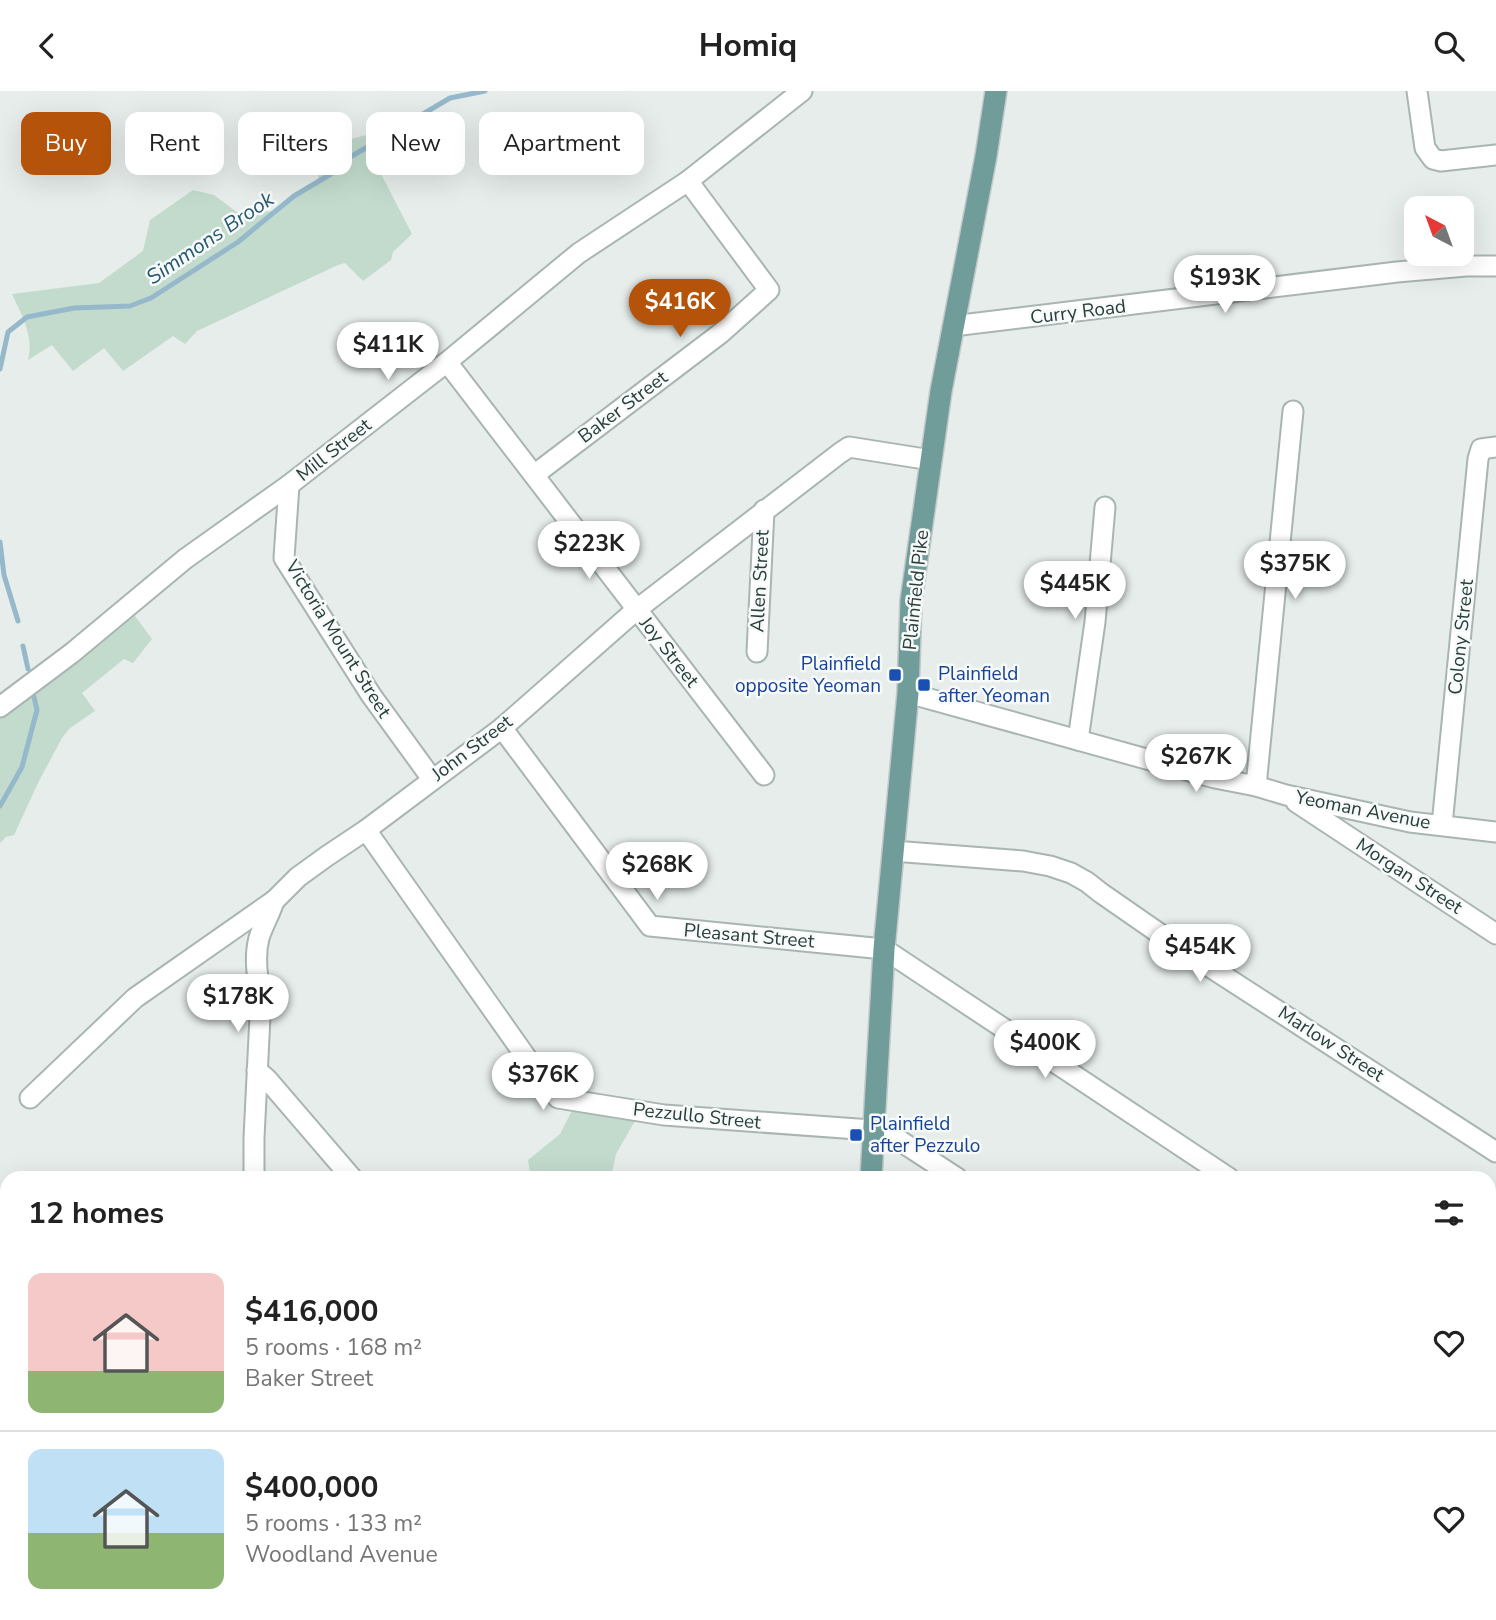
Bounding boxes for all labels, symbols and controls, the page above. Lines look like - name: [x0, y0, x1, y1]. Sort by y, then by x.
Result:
- text: Homiq: [699, 24, 797, 67]
- icon: back: [28, 27, 66, 65]
- icon: search: [1430, 27, 1468, 65]
- chip: Buy: [21, 112, 111, 175]
- chip: Rent: [125, 112, 224, 175]
- chip: Filters: [238, 112, 352, 175]
- chip: New: [366, 112, 465, 175]
- chip: Apartment: [479, 112, 644, 175]
- water label: Simmons Brook: [141, 185, 280, 291]
- north arrow: [1404, 196, 1474, 266]
- map controls: [1404, 196, 1474, 266]
- pin: $193K: [1176, 255, 1274, 315]
- text: $193K: [1190, 262, 1260, 293]
- pin: $416K: [631, 279, 729, 339]
- text: $416K: [645, 286, 715, 317]
- street label: Curry Road: [1029, 293, 1127, 331]
- pin: $411K: [339, 323, 437, 382]
- text: $411K: [353, 329, 423, 360]
- street label: Baker Street: [573, 365, 673, 449]
- street label: Mill Street: [291, 412, 377, 488]
- pin: $223K: [540, 521, 638, 581]
- text: $223K: [554, 528, 624, 559]
- street label: Plainfield Pike: [897, 528, 935, 652]
- street label: Allen Street: [744, 529, 776, 633]
- pin: $375K: [1246, 541, 1344, 601]
- text: $375K: [1260, 548, 1330, 579]
- street label: Victoria Mount Street: [278, 554, 397, 723]
- pin: $445K: [1026, 561, 1124, 621]
- text: $445K: [1040, 568, 1110, 599]
- street label: Colony Street: [1442, 578, 1480, 696]
- street label: Joy Street: [633, 610, 705, 693]
- place label: Plainfield opposite Yeoman: [735, 651, 881, 699]
- place label: Plainfield after Yeoman: [938, 661, 1050, 709]
- marker: Plainfield opposite Yeoman: [887, 667, 903, 683]
- marker: Plainfield after Yeoman: [916, 677, 932, 693]
- street label: John Street: [425, 709, 518, 788]
- pin: $267K: [1147, 735, 1245, 794]
- text: $267K: [1161, 741, 1231, 772]
- street label: Yeoman Avenue: [1292, 784, 1433, 836]
- street label: Morgan Street: [1351, 832, 1468, 920]
- pin: $268K: [608, 843, 706, 902]
- text: $268K: [622, 849, 692, 880]
- street label: Pleasant Street: [683, 917, 816, 955]
- pin: $454K: [1151, 925, 1249, 984]
- text: $454K: [1165, 931, 1235, 962]
- pin: $178K: [189, 975, 287, 1034]
- text: $178K: [203, 981, 273, 1012]
- street label: Marlow Street: [1273, 1000, 1389, 1088]
- pin: $400K: [996, 1021, 1094, 1080]
- text: $400K: [1010, 1027, 1080, 1058]
- pin: $376K: [494, 1053, 592, 1112]
- text: $376K: [508, 1059, 578, 1090]
- street label: Pezzullo Street: [632, 1096, 763, 1136]
- place label: Plainfield after Pezzulo: [870, 1111, 980, 1159]
- marker: Plainfield after Pezzulo: [848, 1127, 864, 1143]
- text: 12 homes: [28, 1193, 164, 1234]
- icon: filters: [1430, 1194, 1468, 1232]
- text: $416,000: [245, 1291, 378, 1332]
- icon: home: [84, 1301, 168, 1385]
- icon: heart: [1430, 1324, 1468, 1362]
- text: 5 rooms · 168 m²: [245, 1332, 422, 1363]
- text: Baker Street: [245, 1363, 373, 1394]
- text: $400,000: [245, 1467, 378, 1508]
- icon: home: [84, 1477, 168, 1561]
- icon: heart: [1430, 1500, 1468, 1538]
- text: 5 rooms · 133 m²: [245, 1508, 422, 1539]
- text: Woodland Avenue: [245, 1539, 438, 1570]

